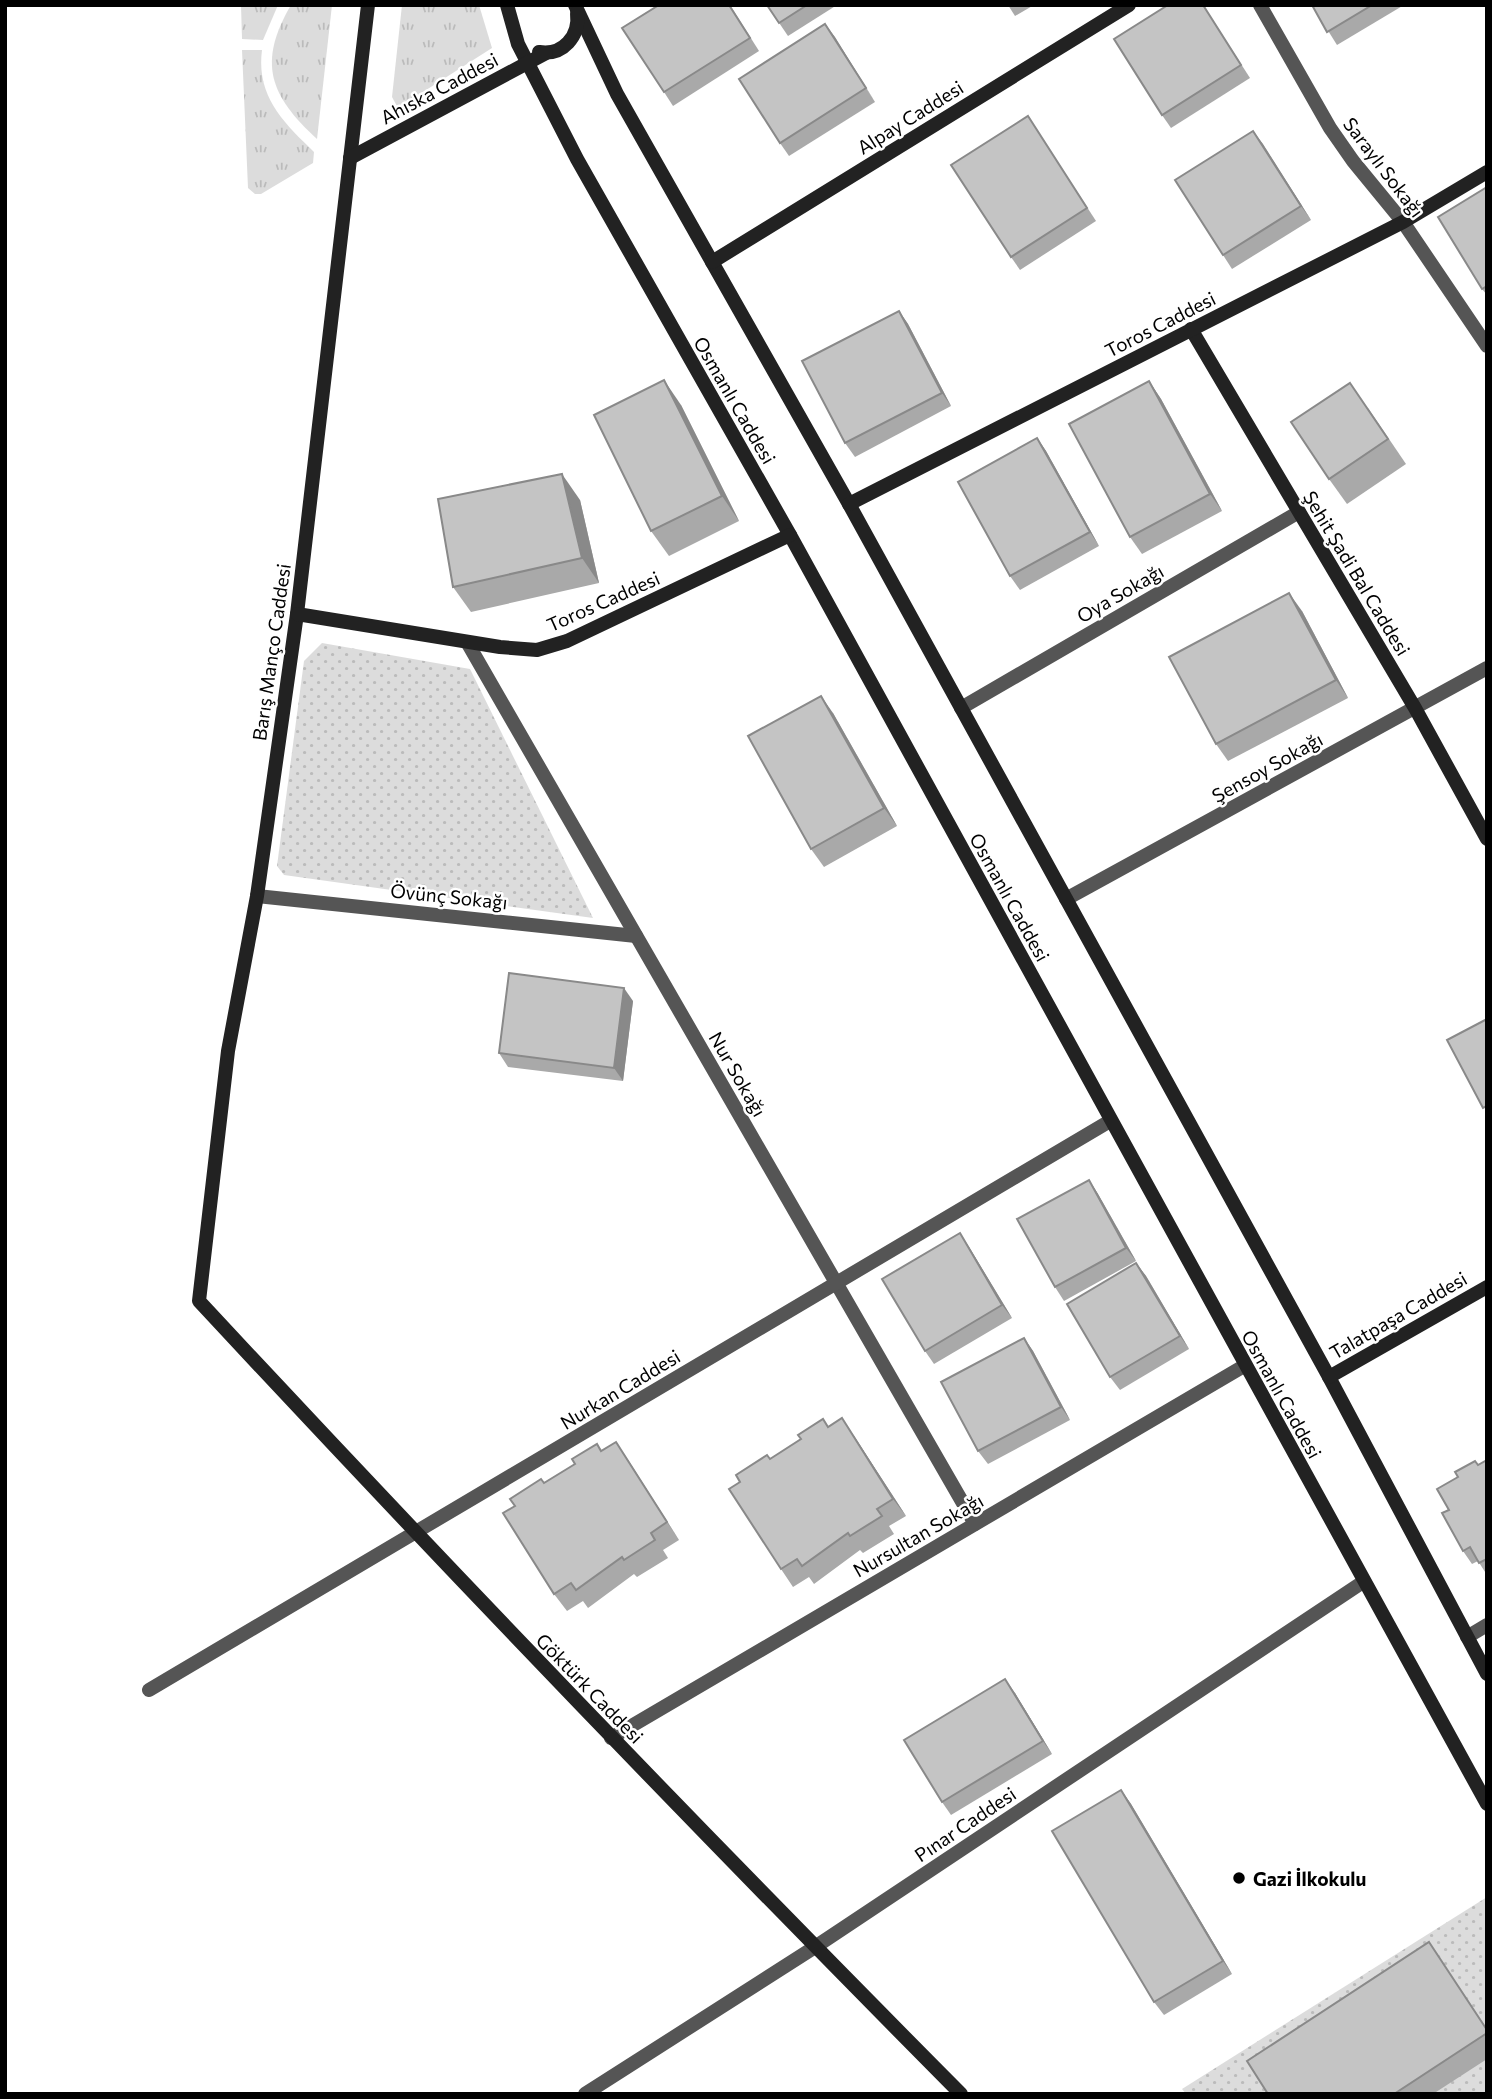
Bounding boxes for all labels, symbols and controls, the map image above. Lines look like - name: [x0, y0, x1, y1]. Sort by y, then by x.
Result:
- street label: Ahıska Caddesi: [376, 47, 502, 129]
- street label: Alpay Caddesi: [853, 75, 967, 159]
- street label: Saraylı Sokağı: [1339, 112, 1429, 222]
- street label: Toros Caddesi: [1101, 286, 1219, 362]
- street label: Osmanlı Caddesi: [689, 332, 781, 468]
- street label: Şehit Şadi Bal Caddesi: [1299, 486, 1415, 660]
- street label: Oya Sokağı: [1072, 559, 1168, 627]
- street label: Barış Manço Caddesi: [247, 562, 295, 742]
- street label: Toros Caddesi: [543, 566, 663, 636]
- street label: Şensoy Sokağı: [1208, 727, 1326, 807]
- street label: Osmanlı Caddesi: [965, 829, 1055, 965]
- street label: Övünç Sokağı: [389, 878, 509, 914]
- street label: Nur Sokağı: [705, 1028, 771, 1120]
- street label: Talatpaşa Caddesi: [1325, 1266, 1471, 1364]
- street label: Osmanlı Caddesi: [1237, 1326, 1327, 1462]
- street label: Nurkan Caddesi: [556, 1344, 684, 1434]
- street label: Nursultan Sokağı: [849, 1488, 987, 1582]
- street label: Göktürk Caddesi: [532, 1628, 648, 1748]
- street label: Pınar Caddesi: [910, 1782, 1020, 1866]
- place label: Gazi İlkokulu: [1253, 1867, 1366, 1890]
- marker: Gazi İlkokulu: [1231, 1870, 1247, 1886]

